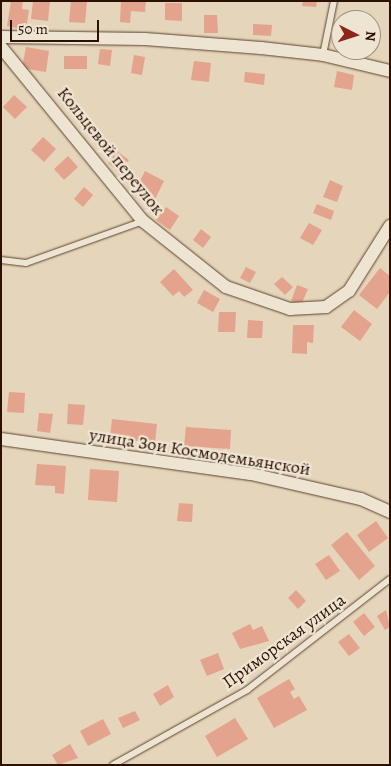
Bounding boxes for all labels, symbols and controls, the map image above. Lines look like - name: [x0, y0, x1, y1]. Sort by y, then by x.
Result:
- scale bar: [12, 10, 101, 42]
- north arrow: [331, 10, 381, 60]
- text: 50 m: [18, 19, 48, 39]
- text: N: [361, 30, 380, 42]
- street label: Кольцевой переулок: [53, 83, 169, 219]
- street label: улица Зои Космодемьянской: [88, 424, 312, 480]
- street label: Приморская улица: [218, 589, 350, 693]

